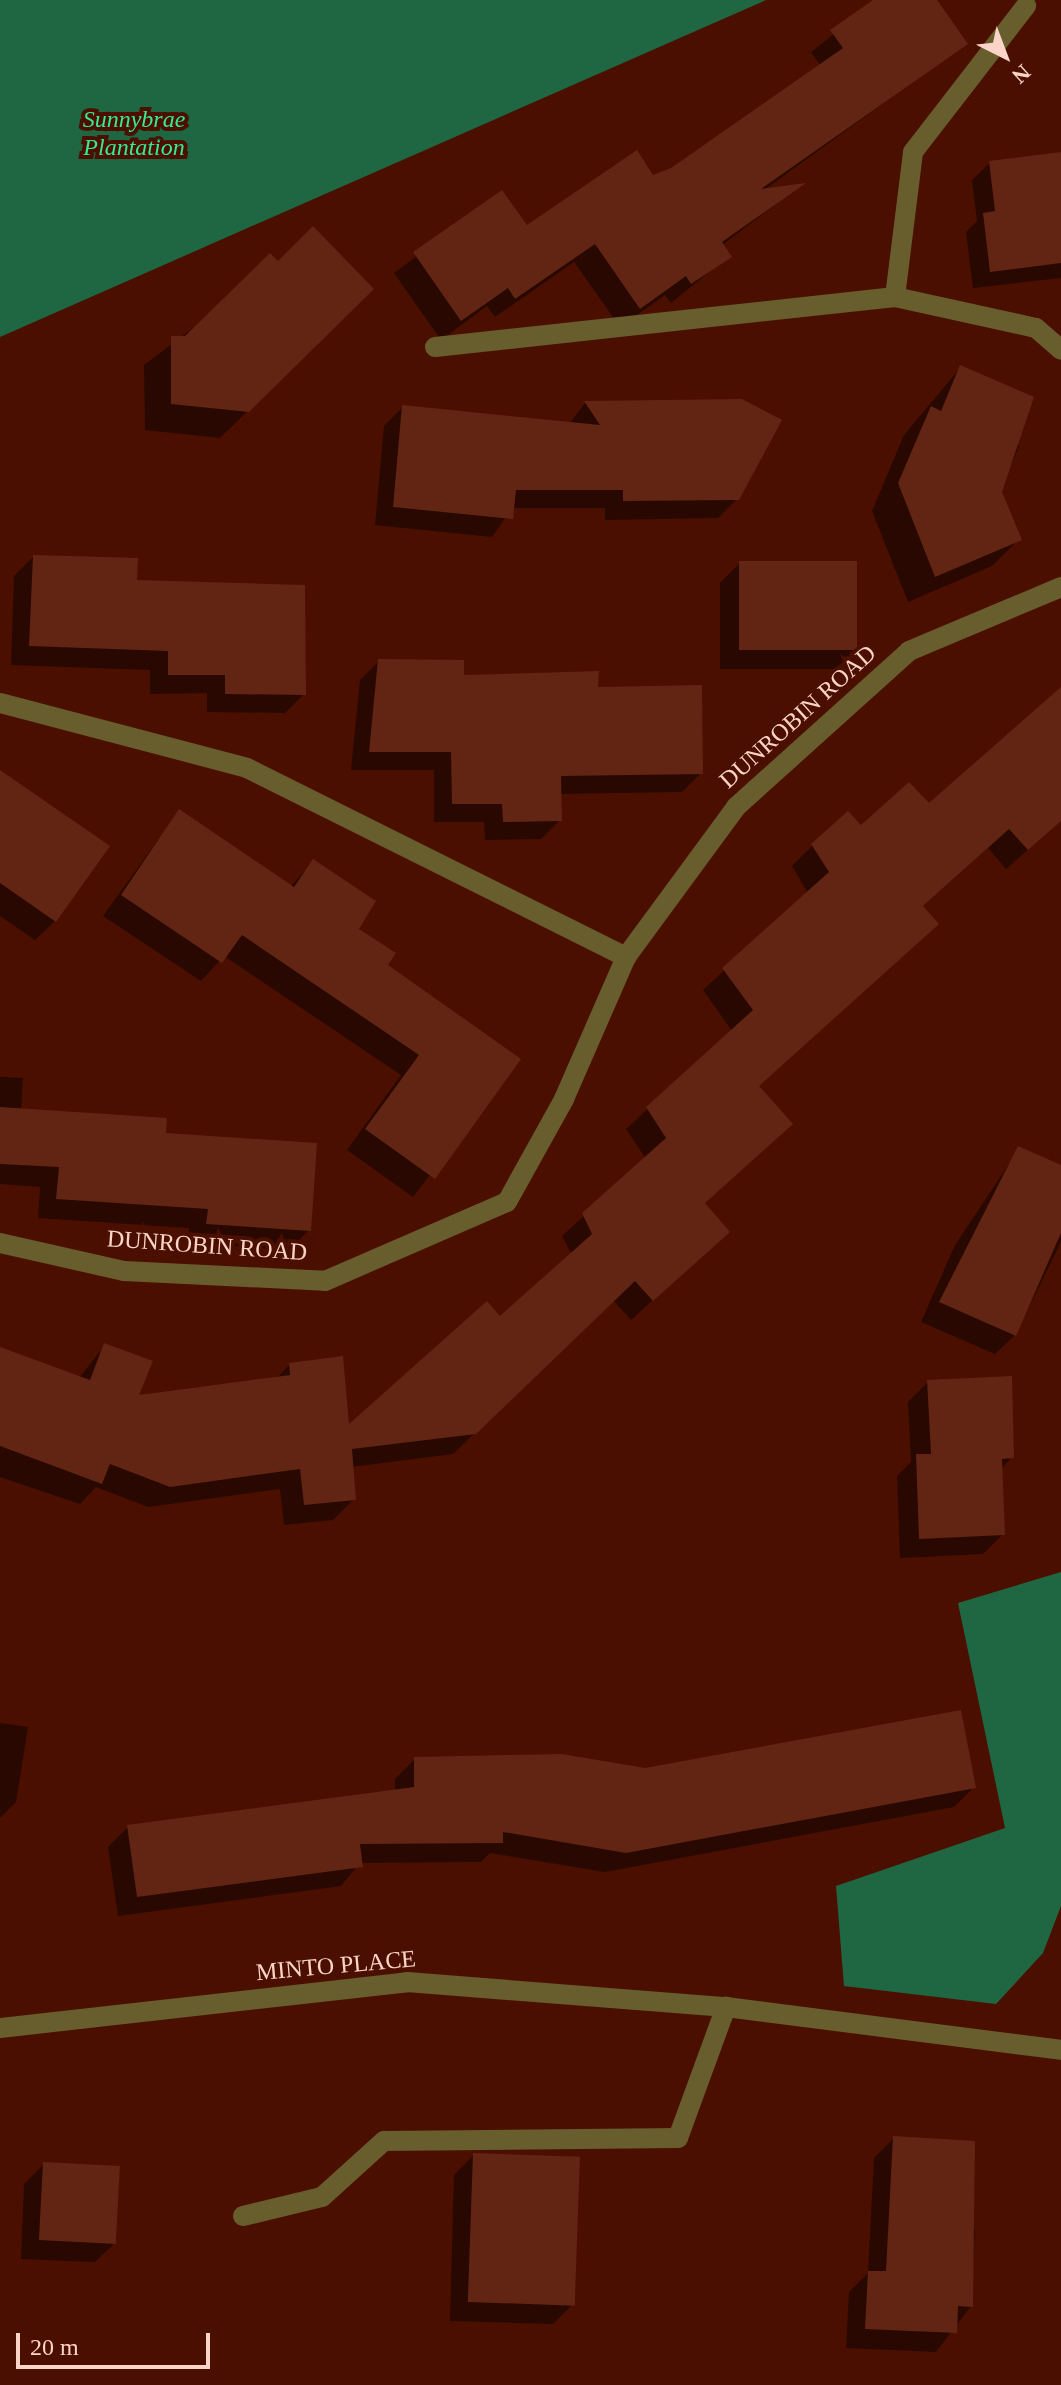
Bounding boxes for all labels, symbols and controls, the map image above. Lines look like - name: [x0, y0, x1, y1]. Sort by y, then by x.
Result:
- north arrow: [965, 16, 1045, 96]
- text: N: [1007, 60, 1036, 89]
- park label: Sunnybrae Plantation: [83, 106, 185, 162]
- street label: DUNROBIN ROAD: [714, 639, 882, 795]
- street label: DUNROBIN ROAD: [106, 1225, 308, 1267]
- street label: MINTO PLACE: [255, 1945, 417, 1987]
- scale bar: [20, 2317, 214, 2367]
- text: 20 m: [30, 2334, 79, 2360]

